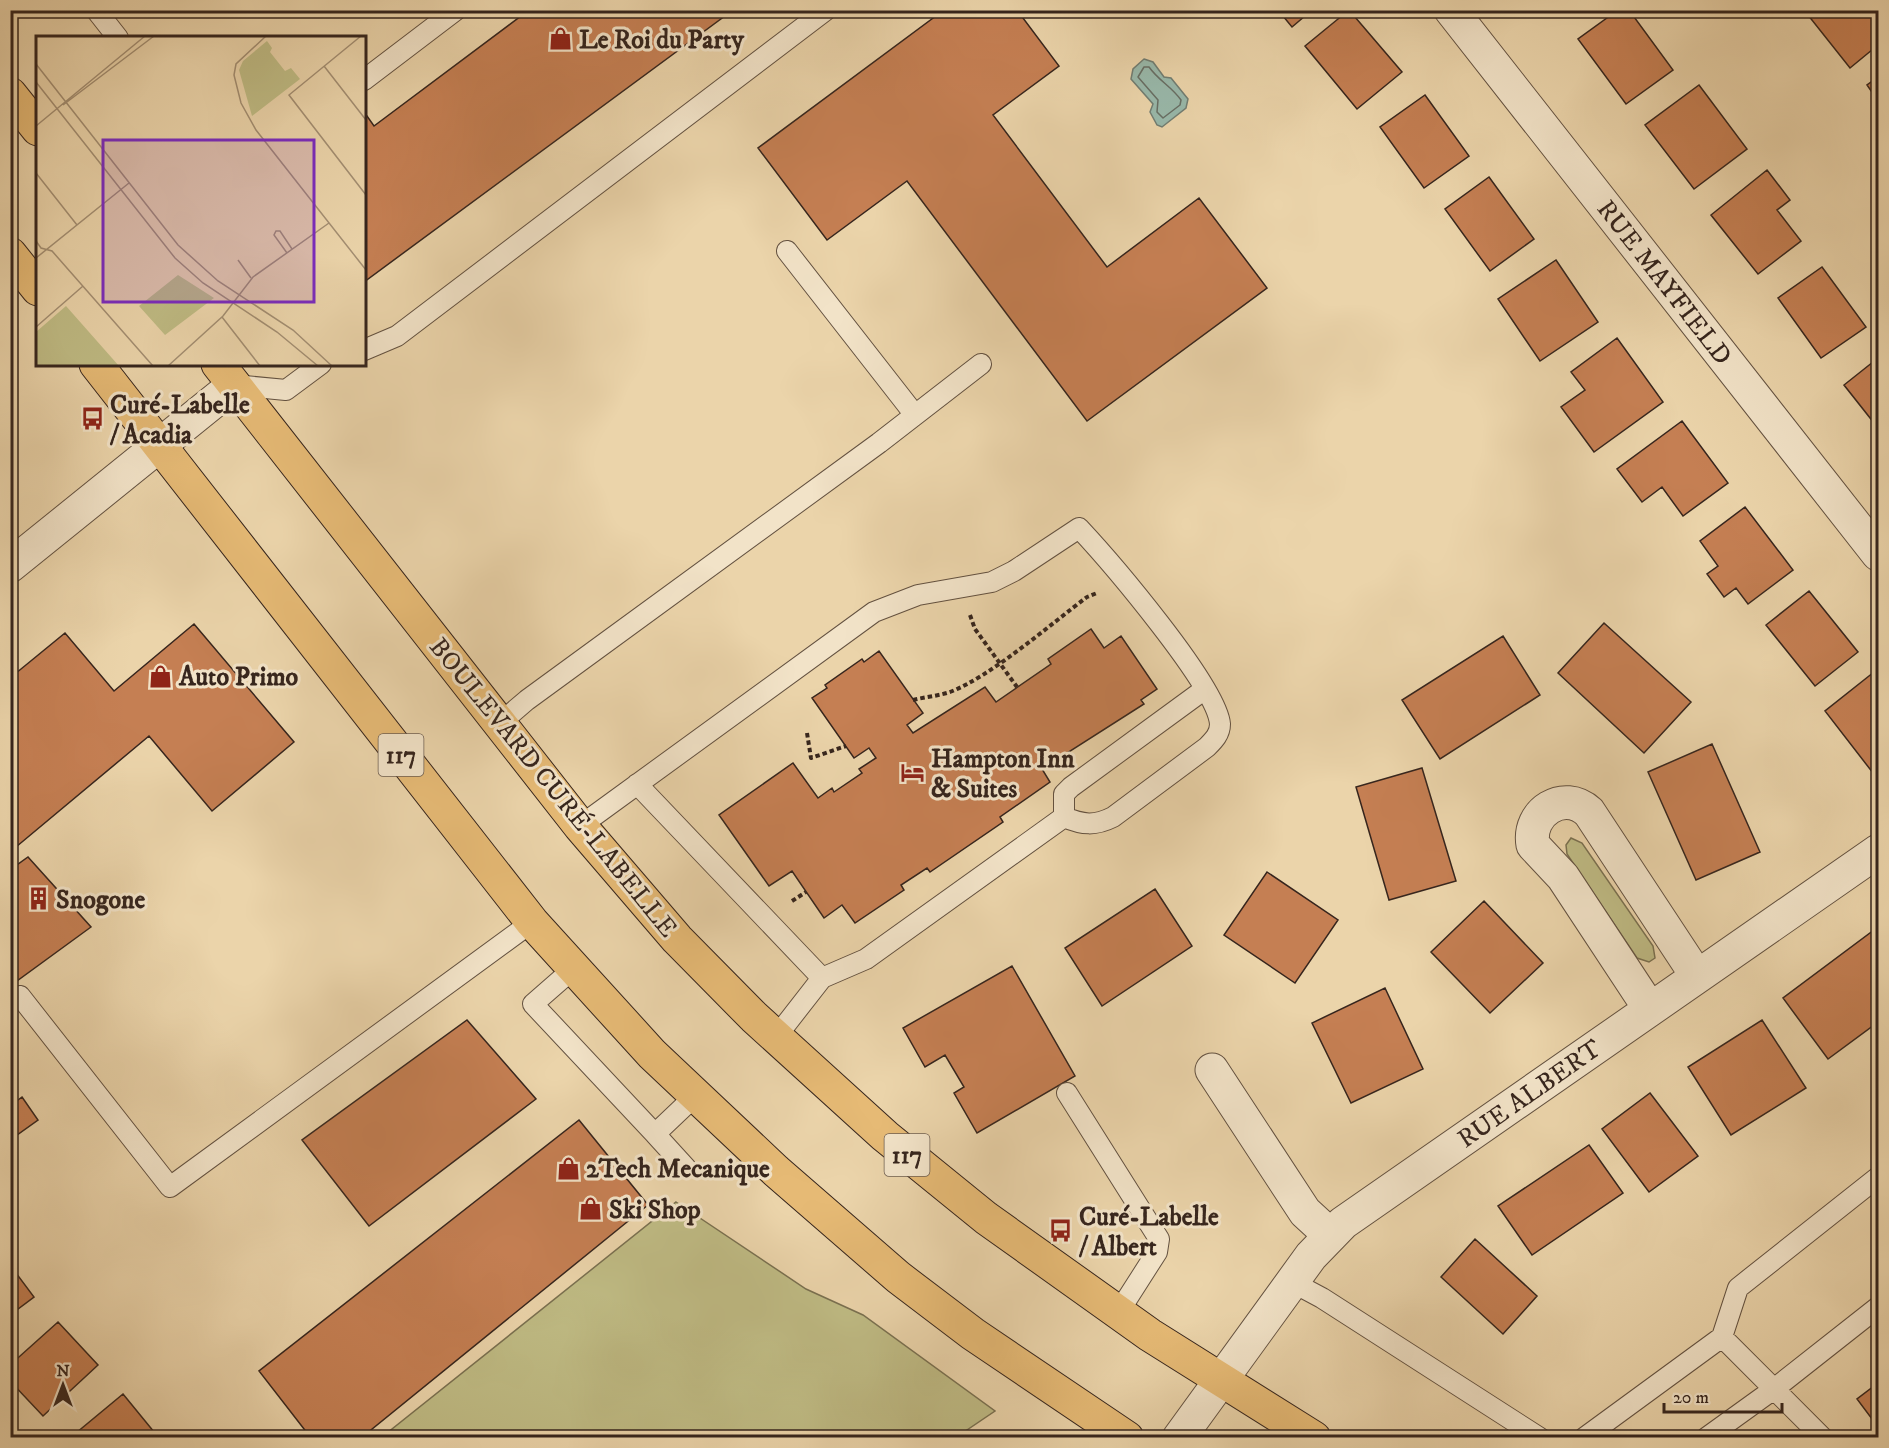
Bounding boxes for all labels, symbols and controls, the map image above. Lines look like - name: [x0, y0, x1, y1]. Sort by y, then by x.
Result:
- place label: Le Roi du Party: [579, 24, 744, 57]
- shop icon: Le Roi du Party: [548, 26, 574, 52]
- inset map: [36, 36, 366, 366]
- street label: RUE MAYFIELD: [1589, 194, 1739, 372]
- place label: Curé-Labelle / Acadia: [109, 389, 250, 452]
- bus stop icon: Curé-Labelle / Acadia: [79, 406, 105, 432]
- street label: BOULEVARD CURÉ-LABELLE: [422, 631, 684, 945]
- place label: Auto Primo: [178, 661, 299, 694]
- shop icon: Auto Primo: [148, 663, 174, 689]
- road number: 117: [378, 734, 424, 776]
- place label: Hampton Inn & Suites: [931, 743, 1075, 806]
- hotel icon: Hampton Inn & Suites: [900, 760, 926, 786]
- place label: Snogone: [56, 884, 146, 917]
- building icon: Snogone: [25, 886, 51, 912]
- street label: RUE ALBERT: [1452, 1032, 1608, 1156]
- road number: 117: [884, 1134, 930, 1176]
- place label: 2Tech Mecanique: [586, 1153, 770, 1186]
- shop icon: 2Tech Mecanique: [555, 1155, 581, 1181]
- place label: Ski Shop: [609, 1194, 701, 1227]
- shop icon: Ski Shop: [578, 1196, 604, 1222]
- place label: Curé-Labelle / Albert: [1078, 1201, 1219, 1264]
- bus stop icon: Curé-Labelle / Albert: [1048, 1218, 1074, 1244]
- north arrow: [33, 1355, 93, 1415]
- text: N: [56, 1361, 70, 1381]
- scale bar: [1664, 1376, 1782, 1414]
- text: 20 m: [1673, 1387, 1709, 1409]

